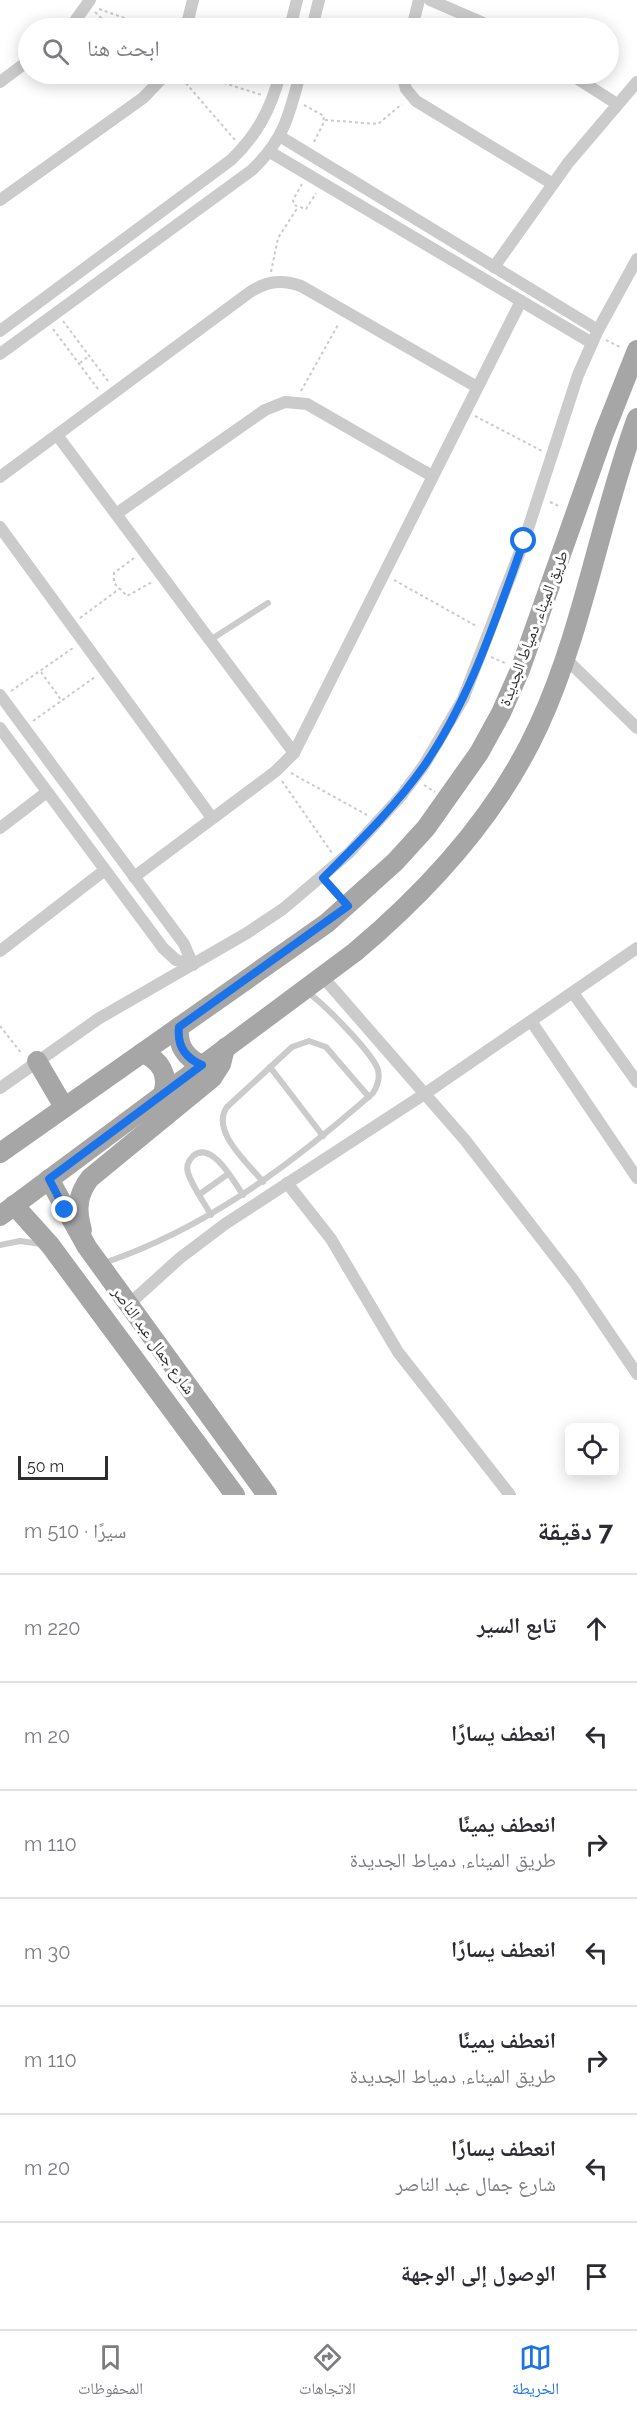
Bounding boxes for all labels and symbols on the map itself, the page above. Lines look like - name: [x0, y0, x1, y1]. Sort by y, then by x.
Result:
- route start: [510, 527, 536, 553]
- street label: طريق الميناء, دمياط الجديدة: [495, 548, 573, 709]
- route end: [51, 1196, 77, 1222]
- street label: شارع جمال عبد الناصر: [107, 1282, 199, 1398]
- scale bar: [18, 1453, 108, 1480]

